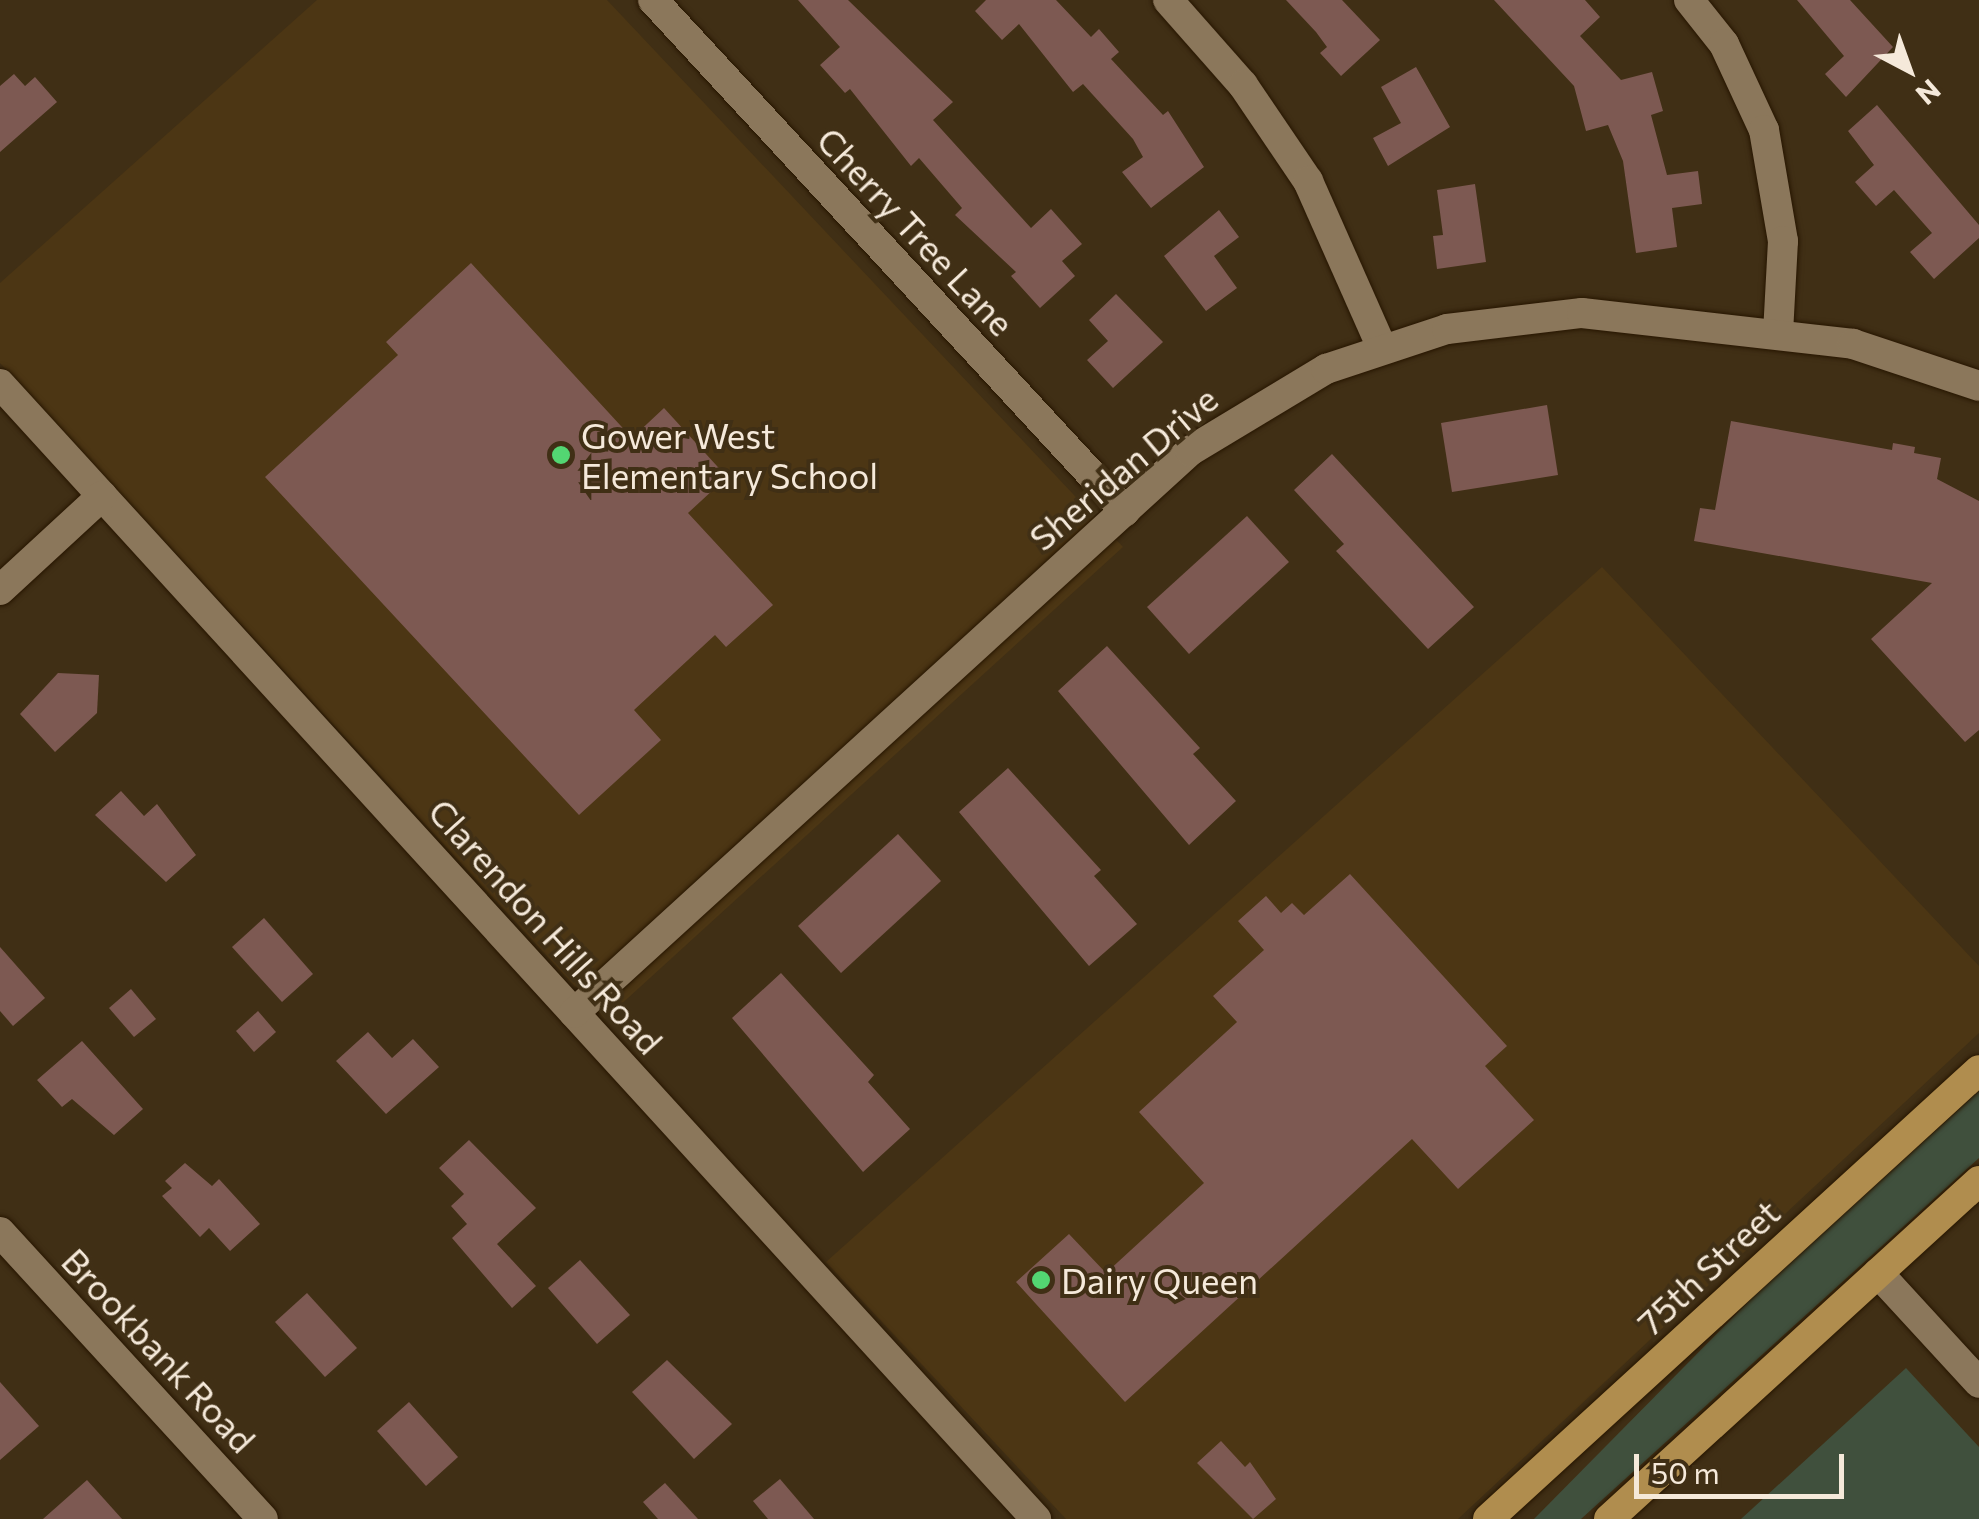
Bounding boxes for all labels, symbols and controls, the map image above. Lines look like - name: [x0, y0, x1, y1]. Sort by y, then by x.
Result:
- north arrow: [1859, 20, 1959, 120]
- text: N: [1910, 73, 1948, 112]
- street label: Cherry Tree Lane: [809, 118, 1023, 344]
- street label: Sheridan Drive: [1021, 377, 1225, 559]
- place label: Gower West Elementary School: [581, 414, 878, 496]
- marker: Gower West Elementary School: [550, 444, 572, 466]
- street label: Clarendon Hills Road: [421, 790, 671, 1062]
- street label: 75th Street: [1628, 1191, 1788, 1343]
- street label: Brookbank Road: [54, 1239, 264, 1461]
- place label: Dairy Queen: [1061, 1259, 1258, 1301]
- marker: Dairy Queen: [1030, 1269, 1052, 1291]
- scale bar: [1639, 1434, 1849, 1496]
- text: 50 m: [1651, 1453, 1720, 1490]

